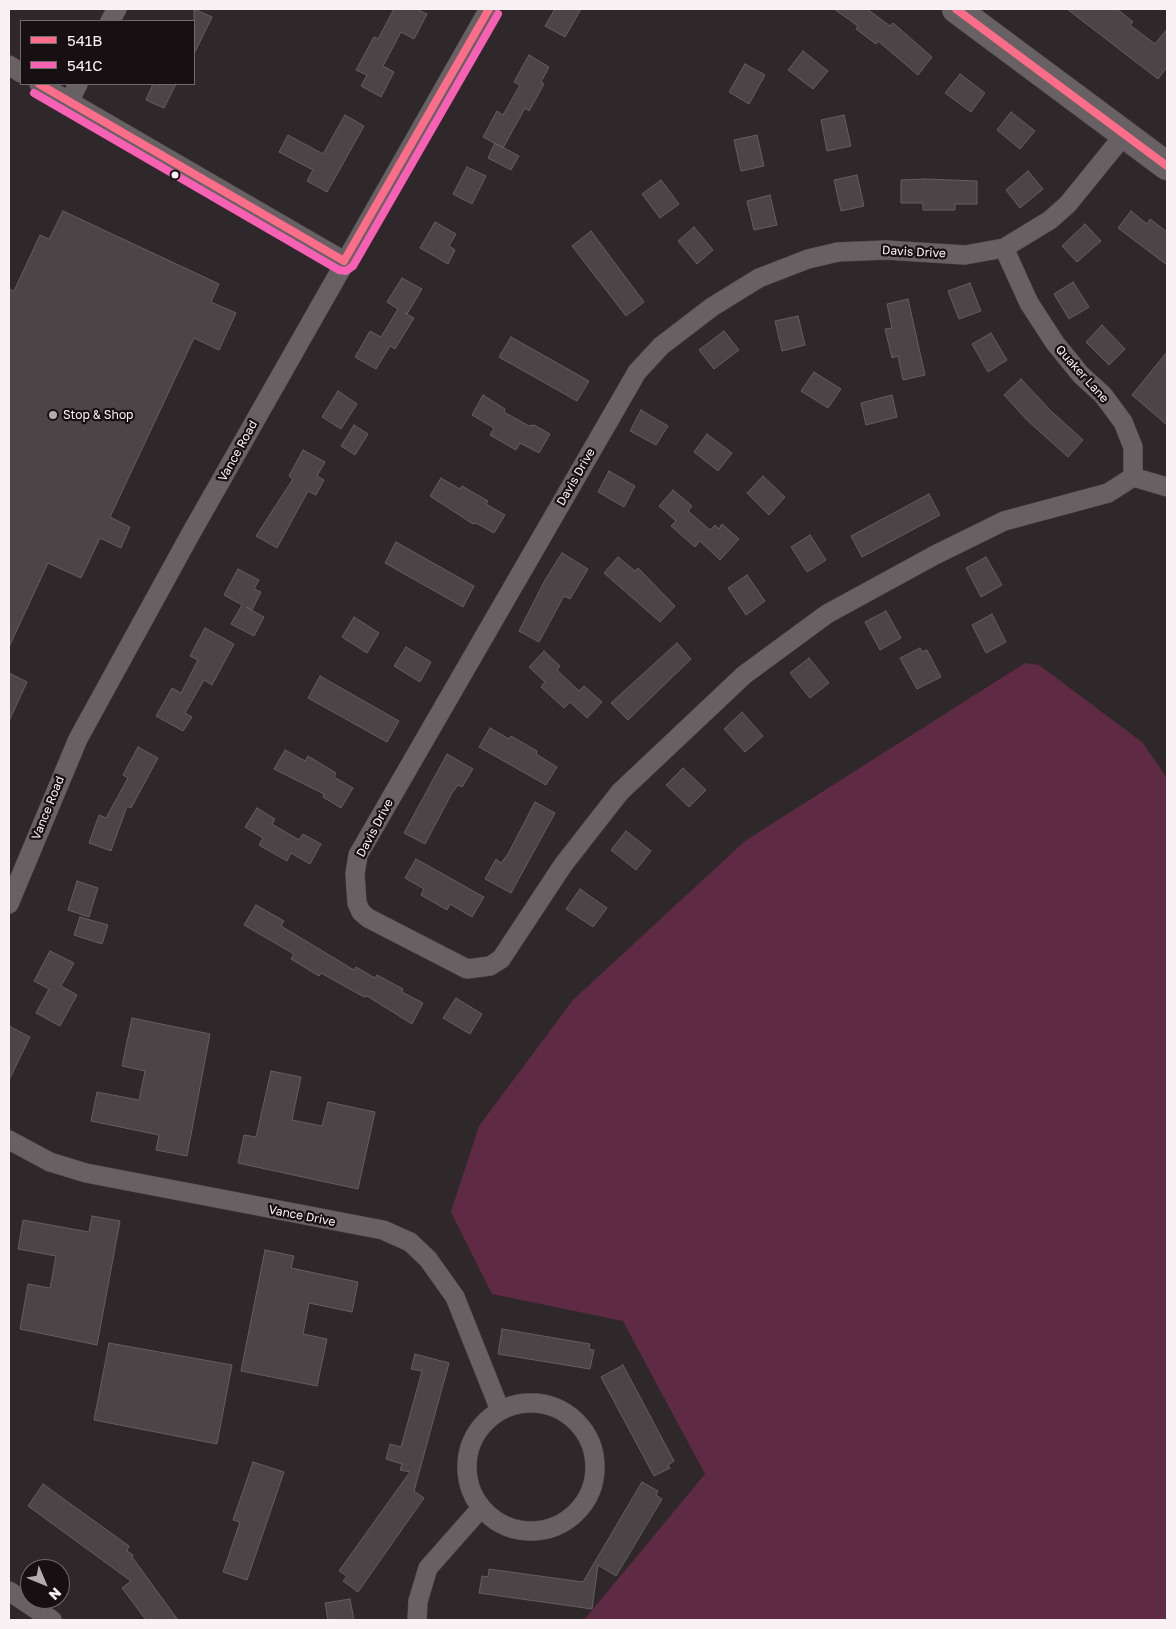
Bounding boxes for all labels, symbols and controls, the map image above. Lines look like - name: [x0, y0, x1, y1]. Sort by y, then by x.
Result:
- legend: [20, 20, 195, 85]
- text: 541B: [67, 31, 102, 49]
- text: 541C: [67, 56, 102, 74]
- unlabelled marker: [170, 170, 180, 180]
- street label: Davis Drive: [882, 243, 946, 261]
- street label: Quaker Lane: [1053, 342, 1111, 406]
- place label: Stop & Shop: [63, 408, 133, 422]
- marker: Stop & Shop: [47, 409, 59, 421]
- street label: Vance Road: [215, 418, 261, 484]
- street label: Davis Drive: [554, 446, 598, 508]
- street label: Vance Road: [29, 774, 67, 842]
- street label: Davis Drive: [354, 796, 396, 860]
- street label: Vance Drive: [267, 1202, 337, 1230]
- north arrow: [20, 1559, 70, 1609]
- text: N: [45, 1584, 65, 1604]

